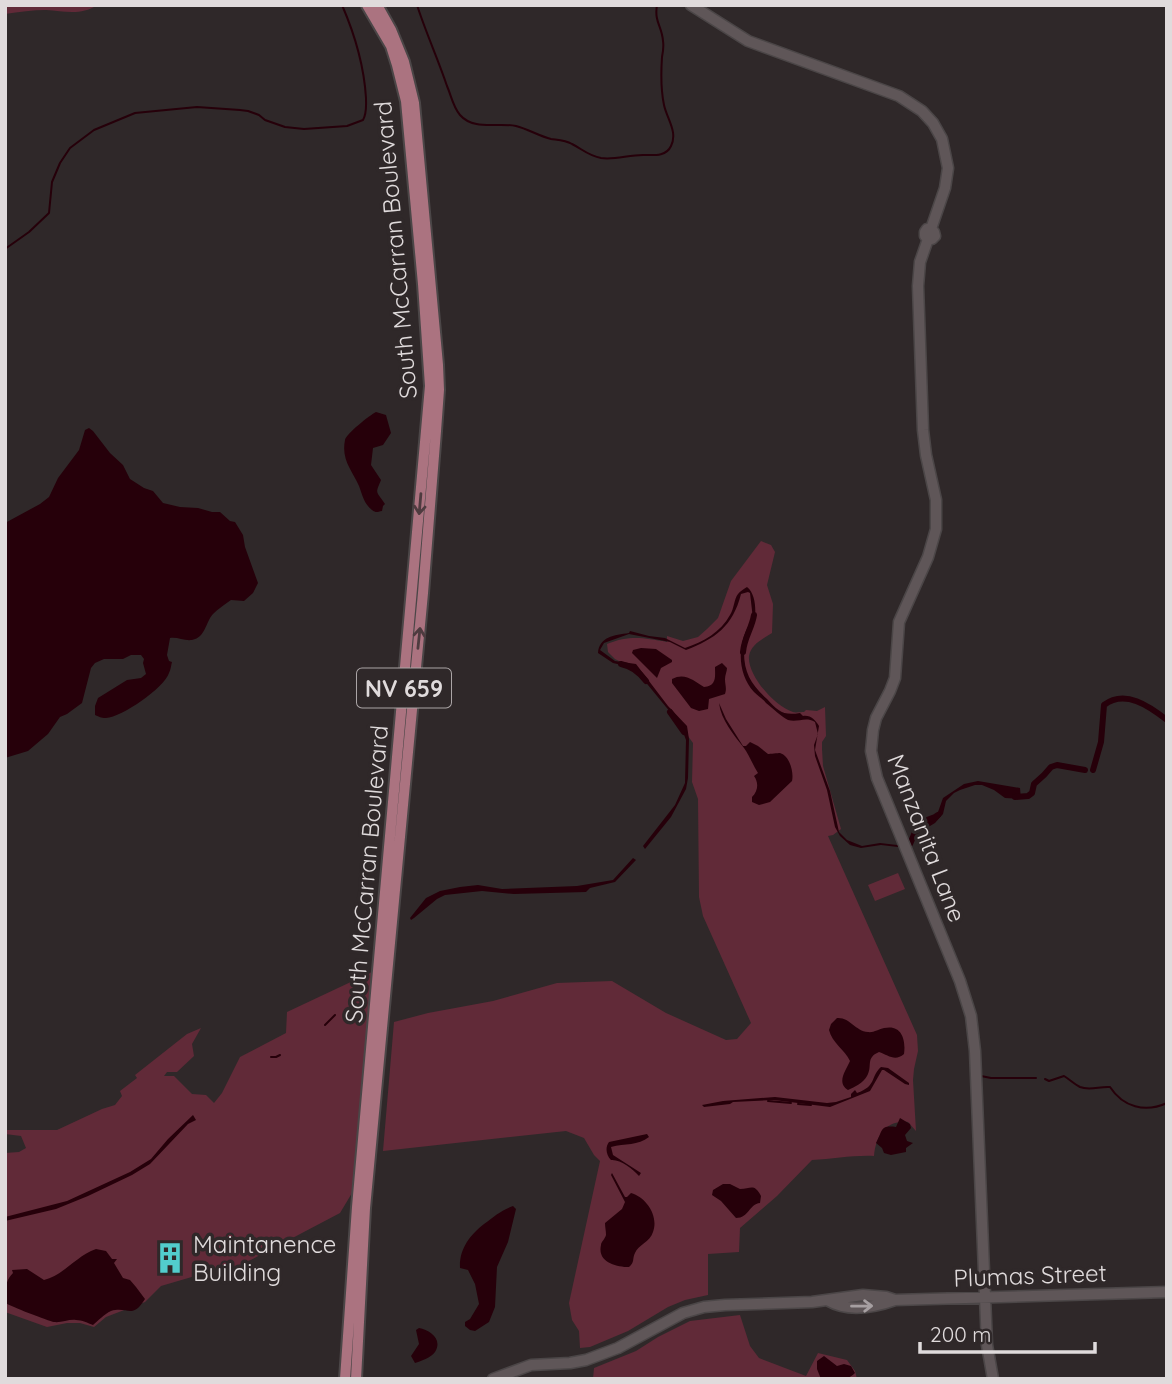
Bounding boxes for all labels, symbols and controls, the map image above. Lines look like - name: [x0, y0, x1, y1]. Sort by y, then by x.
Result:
- street label: South McCarran Boulevard: [367, 100, 423, 400]
- one-way arrow: [413, 492, 426, 515]
- one-way arrow: [413, 628, 426, 650]
- road number: NV 659: [357, 668, 451, 708]
- street label: South McCarran Boulevard: [338, 724, 394, 1024]
- street label: Manzanita Lane: [881, 750, 973, 926]
- place label: Maintanence Building: [193, 1229, 336, 1287]
- building icon: Maintanence Building: [153, 1241, 187, 1275]
- street label: Plumas Street: [953, 1257, 1107, 1293]
- one-way arrow: [850, 1299, 873, 1313]
- scale bar: [920, 1310, 1095, 1354]
- text: 200 m: [930, 1321, 992, 1347]

